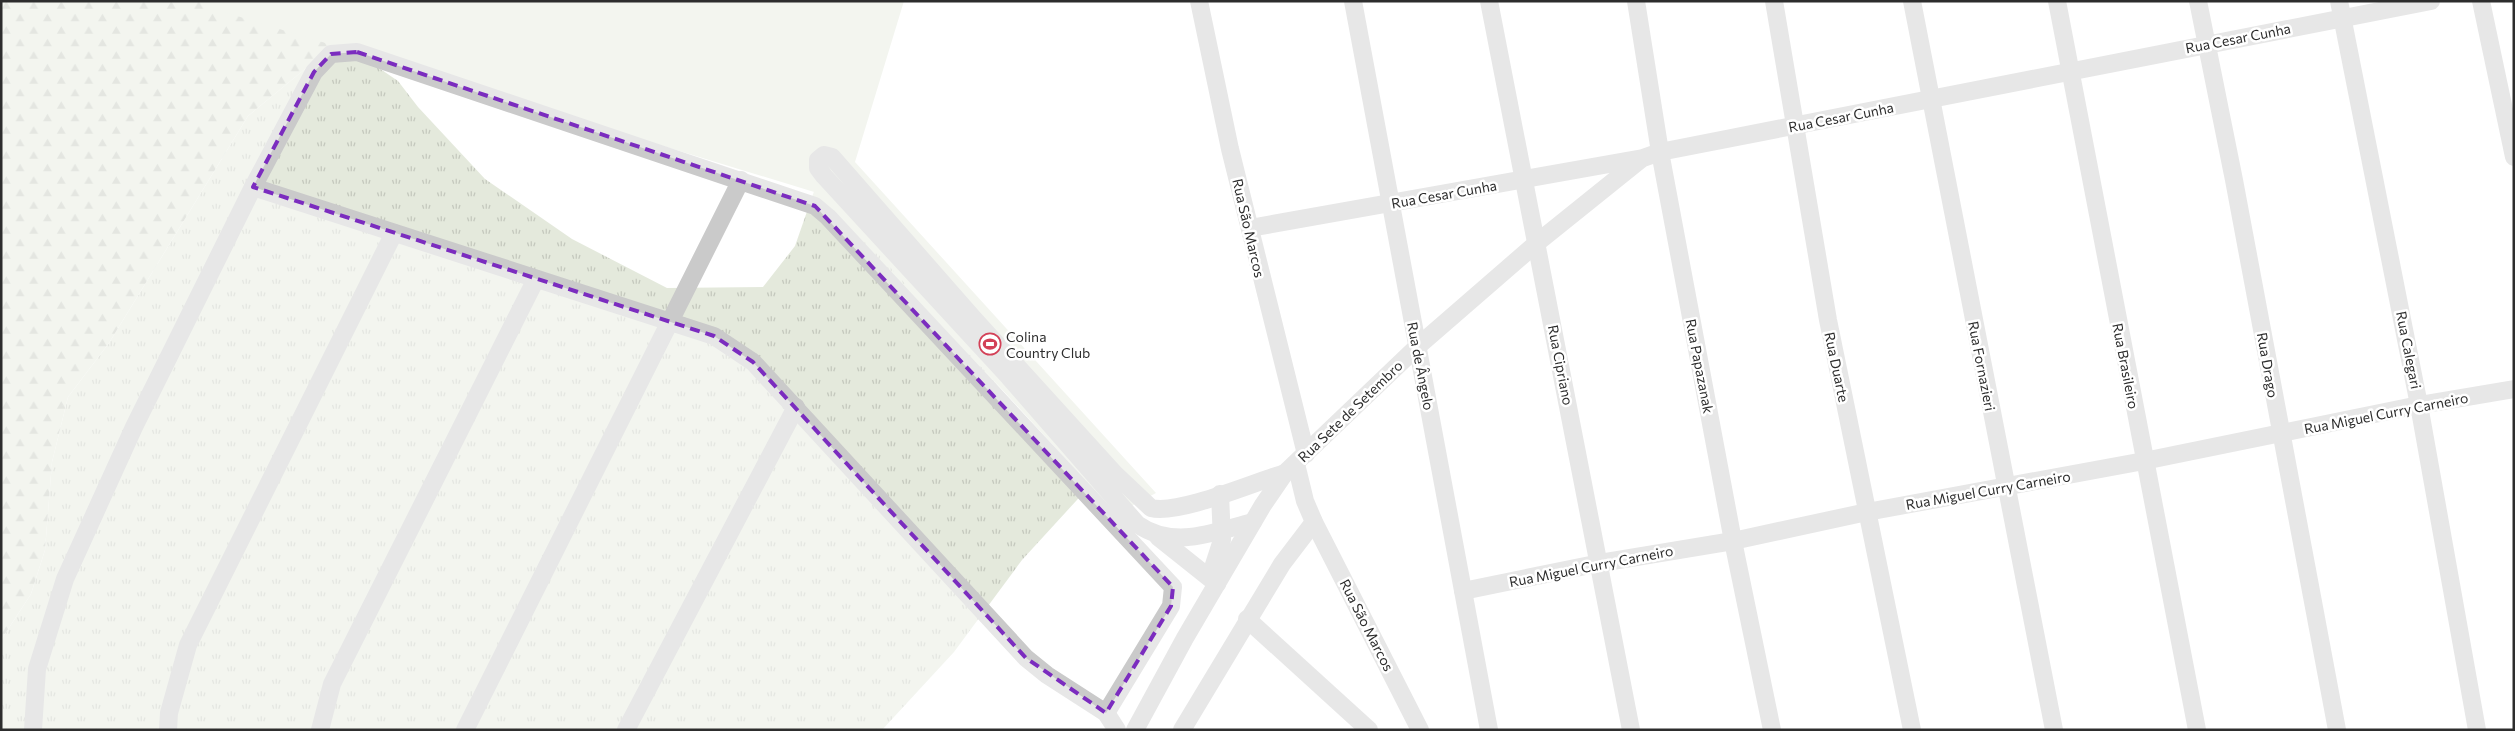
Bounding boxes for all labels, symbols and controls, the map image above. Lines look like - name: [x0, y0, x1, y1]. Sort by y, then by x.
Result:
- street label: Rua Cesar Cunha: [2184, 19, 2292, 57]
- street label: Rua Cesar Cunha: [1787, 98, 1895, 136]
- street label: Rua Cesar Cunha: [1390, 176, 1498, 212]
- street label: Rua São Marcos: [1229, 177, 1269, 279]
- street label: Rua Calegari: [2393, 310, 2425, 390]
- street label: Rua Papazanak: [1682, 317, 1718, 415]
- street label: Rua de Ângelo: [1404, 320, 1438, 412]
- street label: Rua Fornazieri: [1965, 320, 1999, 412]
- street label: Rua Brasileiro: [2109, 322, 2143, 410]
- street label: Rua Cipriano: [1545, 323, 1577, 407]
- place label: Colina Country Club: [1006, 328, 1090, 361]
- street label: Rua Duarte: [1821, 330, 1853, 404]
- street label: Rua Drago: [2254, 331, 2282, 399]
- sports icon: Colina Country Club: [978, 332, 1002, 356]
- street label: Rua Sete de Setembro: [1294, 357, 1406, 465]
- street label: Rua Miguel Curry Carneiro: [2302, 389, 2470, 437]
- street label: Rua Miguel Curry Carneiro: [1904, 467, 2072, 513]
- street label: Rua Miguel Curry Carneiro: [1507, 542, 1675, 590]
- street label: Rua São Marcos: [1336, 576, 1398, 674]

